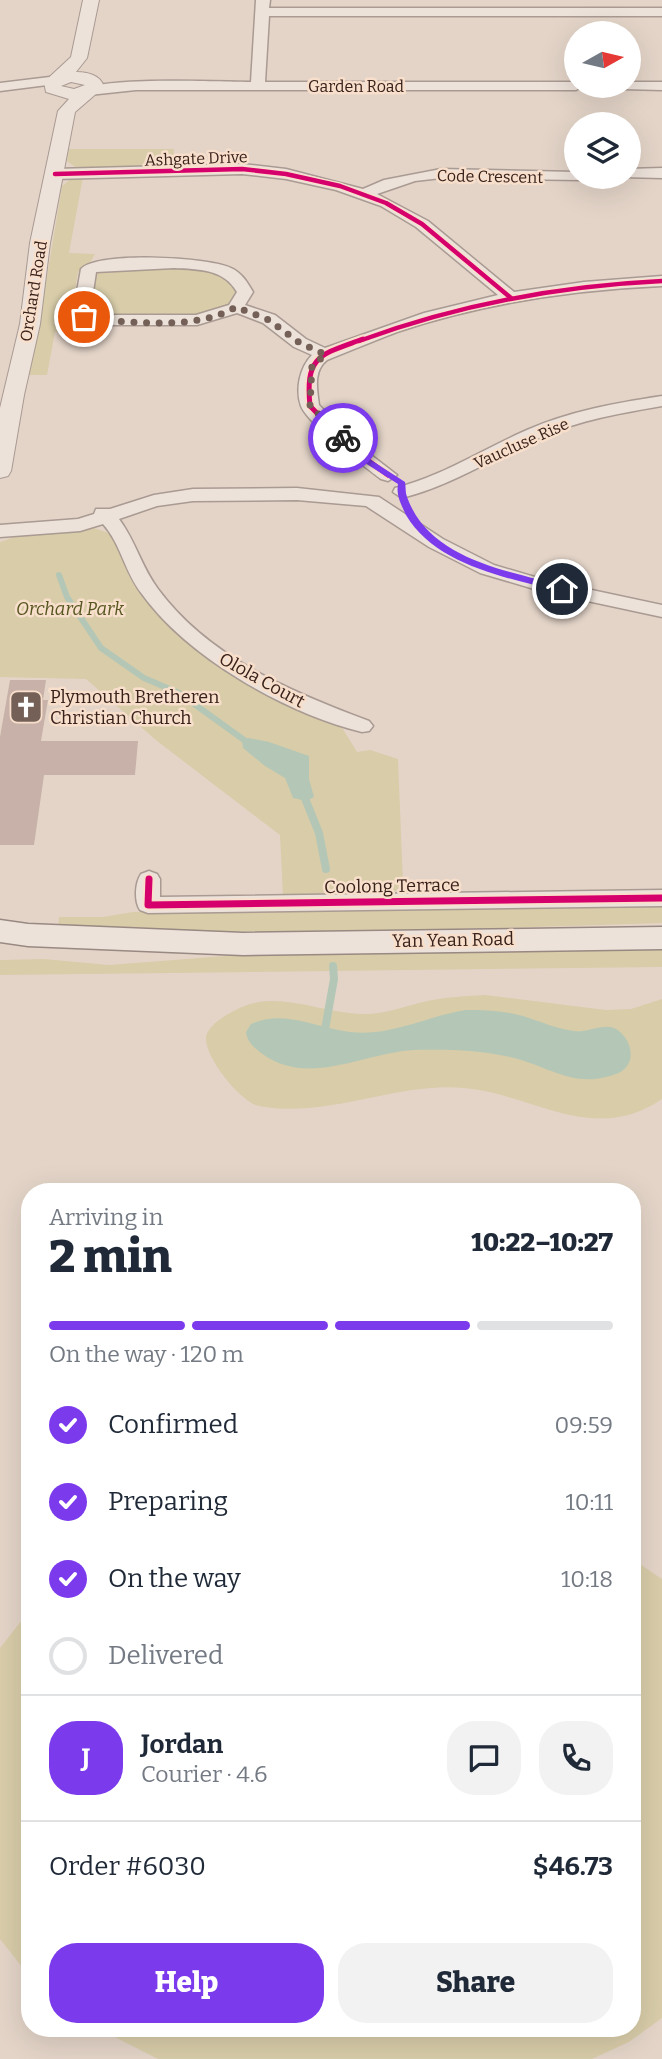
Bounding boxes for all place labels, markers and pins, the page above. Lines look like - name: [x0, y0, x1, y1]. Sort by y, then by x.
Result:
- pin: [54, 287, 114, 347]
- pin: [532, 559, 592, 619]
- place label: Plymouth Bretheren Christian Church: [50, 686, 220, 729]
- church icon: Plymouth Bretheren Christian Church: [7, 688, 45, 726]

